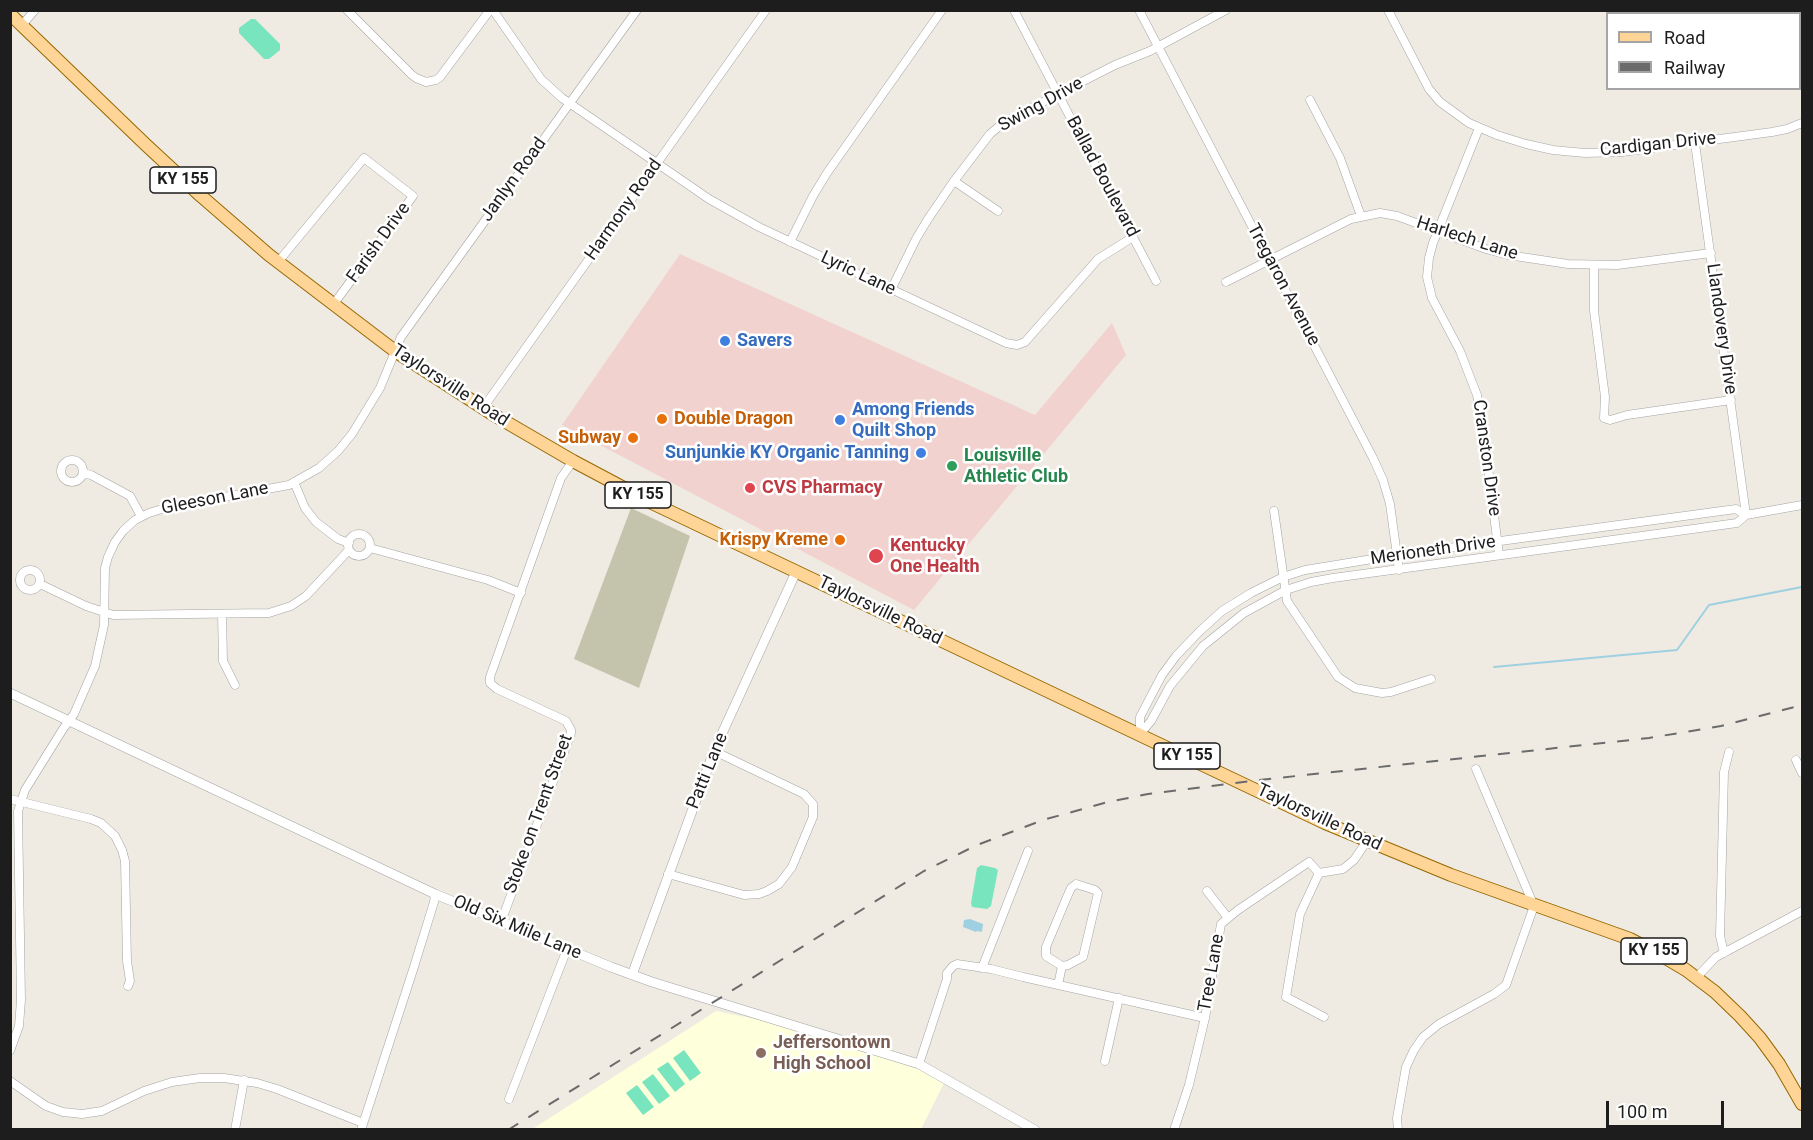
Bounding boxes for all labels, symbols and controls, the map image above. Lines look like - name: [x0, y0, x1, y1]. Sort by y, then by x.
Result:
- legend: [1606, 12, 1801, 90]
- text: Road: [1664, 27, 1705, 48]
- text: Railway: [1664, 57, 1725, 78]
- street label: Swing Drive: [995, 73, 1087, 137]
- street label: Ballad Boulevard: [1061, 113, 1143, 241]
- street label: Cardigan Drive: [1599, 128, 1717, 162]
- street label: Janlyn Road: [476, 134, 552, 226]
- street label: Harmony Road: [581, 155, 667, 265]
- road number: KY 155: [150, 167, 216, 193]
- street label: Farish Drive: [343, 199, 415, 287]
- street label: Harlech Lane: [1414, 212, 1520, 266]
- street label: Tregaron Avenue: [1242, 220, 1324, 350]
- street label: Lyric Lane: [817, 247, 899, 301]
- street label: Llandovery Drive: [1701, 262, 1741, 396]
- place label: Savers: [737, 330, 792, 352]
- marker: Savers: [718, 334, 732, 348]
- street label: Taylorsville Road: [387, 340, 513, 432]
- street label: Cranston Drive: [1467, 398, 1505, 518]
- place label: Among Friends Quilt Shop: [852, 399, 975, 442]
- place label: Double Dragon: [674, 408, 793, 430]
- marker: Double Dragon: [655, 412, 669, 426]
- marker: Among Friends Quilt Shop: [833, 413, 847, 427]
- place label: Subway: [558, 427, 621, 449]
- marker: Subway: [626, 431, 640, 445]
- place label: Sunjunkie KY Organic Tanning: [665, 442, 909, 464]
- place label: Louisville Athletic Club: [964, 445, 1068, 488]
- marker: Sunjunkie KY Organic Tanning: [914, 446, 928, 460]
- marker: Louisville Athletic Club: [945, 459, 959, 473]
- place label: CVS Pharmacy: [762, 477, 883, 499]
- street label: Gleeson Lane: [160, 478, 270, 520]
- marker: CVS Pharmacy: [743, 481, 757, 495]
- road number: KY 155: [605, 482, 671, 508]
- place label: Krispy Kreme: [719, 529, 828, 551]
- street label: Merioneth Drive: [1369, 532, 1497, 570]
- marker: Krispy Kreme: [833, 533, 847, 547]
- place label: Kentucky One Health: [890, 535, 980, 578]
- marker: Kentucky One Health: [867, 547, 885, 565]
- street label: Taylorsville Road: [815, 572, 945, 650]
- street label: Patti Lane: [683, 730, 733, 812]
- street label: Stoke on Trent Street: [500, 732, 578, 896]
- road number: KY 155: [1154, 743, 1220, 769]
- street label: Taylorsville Road: [1253, 780, 1385, 856]
- street label: Old Six Mile Lane: [450, 891, 584, 965]
- street label: Tree Lane: [1195, 932, 1229, 1014]
- road number: KY 155: [1621, 938, 1687, 964]
- place label: Jeffersontown High School: [773, 1032, 891, 1074]
- marker: Jeffersontown High School: [754, 1046, 768, 1060]
- scale bar: [1609, 1089, 1728, 1127]
- text: 100 m: [1617, 1101, 1668, 1122]

